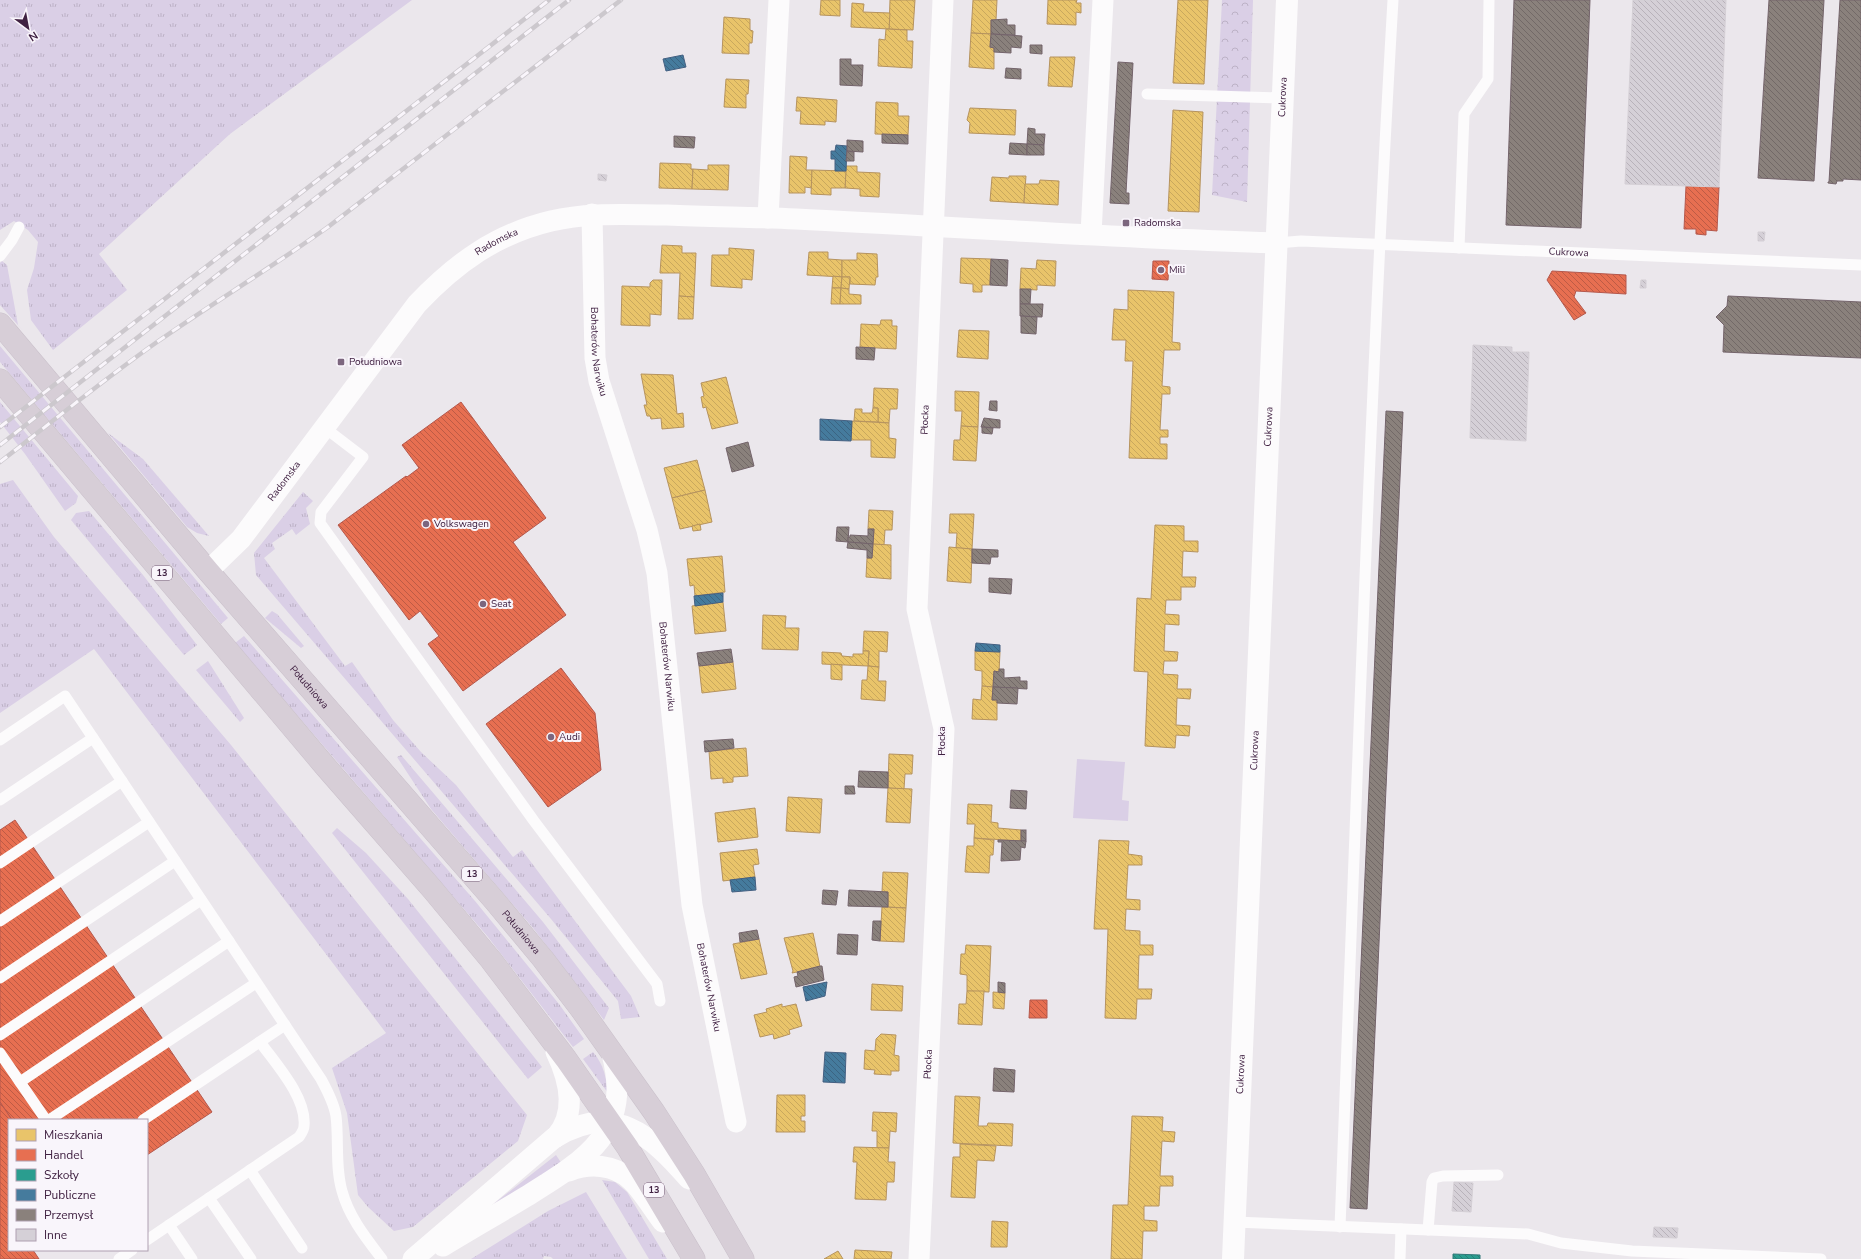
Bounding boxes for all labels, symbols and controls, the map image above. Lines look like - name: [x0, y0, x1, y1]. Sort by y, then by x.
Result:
- north arrow: [8, 8, 48, 48]
- text: N: [26, 28, 41, 45]
- street label: Cukrowa: [1275, 77, 1291, 117]
- place label: Radomska: [1134, 216, 1181, 230]
- marker: Radomska: [1121, 218, 1131, 228]
- street label: Radomska: [472, 225, 520, 259]
- street label: Cukrowa: [1548, 245, 1589, 260]
- place label: Mili: [1169, 263, 1185, 277]
- marker: Mili: [1156, 265, 1166, 275]
- street label: Bohaterów Narwiku: [587, 307, 610, 398]
- place label: Południowa: [349, 355, 402, 369]
- marker: Południowa: [336, 357, 346, 367]
- street label: Płocka: [917, 405, 933, 435]
- street label: Cukrowa: [1261, 407, 1277, 447]
- street label: Radomska: [264, 458, 304, 504]
- place label: Volkswagen: [433, 517, 489, 531]
- marker: Volkswagen: [421, 519, 431, 529]
- road number: 13: [152, 566, 172, 580]
- place label: Seat: [491, 597, 512, 611]
- marker: Seat: [478, 599, 488, 609]
- street label: Bohaterów Narwiku: [655, 621, 679, 712]
- street label: Południowa: [286, 663, 332, 712]
- street label: Płocka: [935, 726, 949, 756]
- place label: Audi: [559, 730, 580, 744]
- street label: Cukrowa: [1247, 730, 1263, 771]
- marker: Audi: [546, 732, 556, 742]
- road number: 13: [462, 867, 482, 881]
- street label: Południowa: [499, 907, 543, 957]
- street label: Bohaterów Narwiku: [693, 942, 725, 1033]
- street label: Płocka: [920, 1049, 936, 1079]
- street label: Cukrowa: [1233, 1054, 1249, 1094]
- legend: [8, 1119, 148, 1251]
- text: Mieszkania: [44, 1127, 103, 1143]
- text: Handel: [44, 1147, 84, 1163]
- text: Szkoły: [44, 1167, 80, 1183]
- road number: 13: [644, 1183, 664, 1197]
- text: Publiczne: [44, 1187, 96, 1203]
- text: Przemysł: [44, 1207, 94, 1223]
- text: Inne: [44, 1227, 67, 1243]

